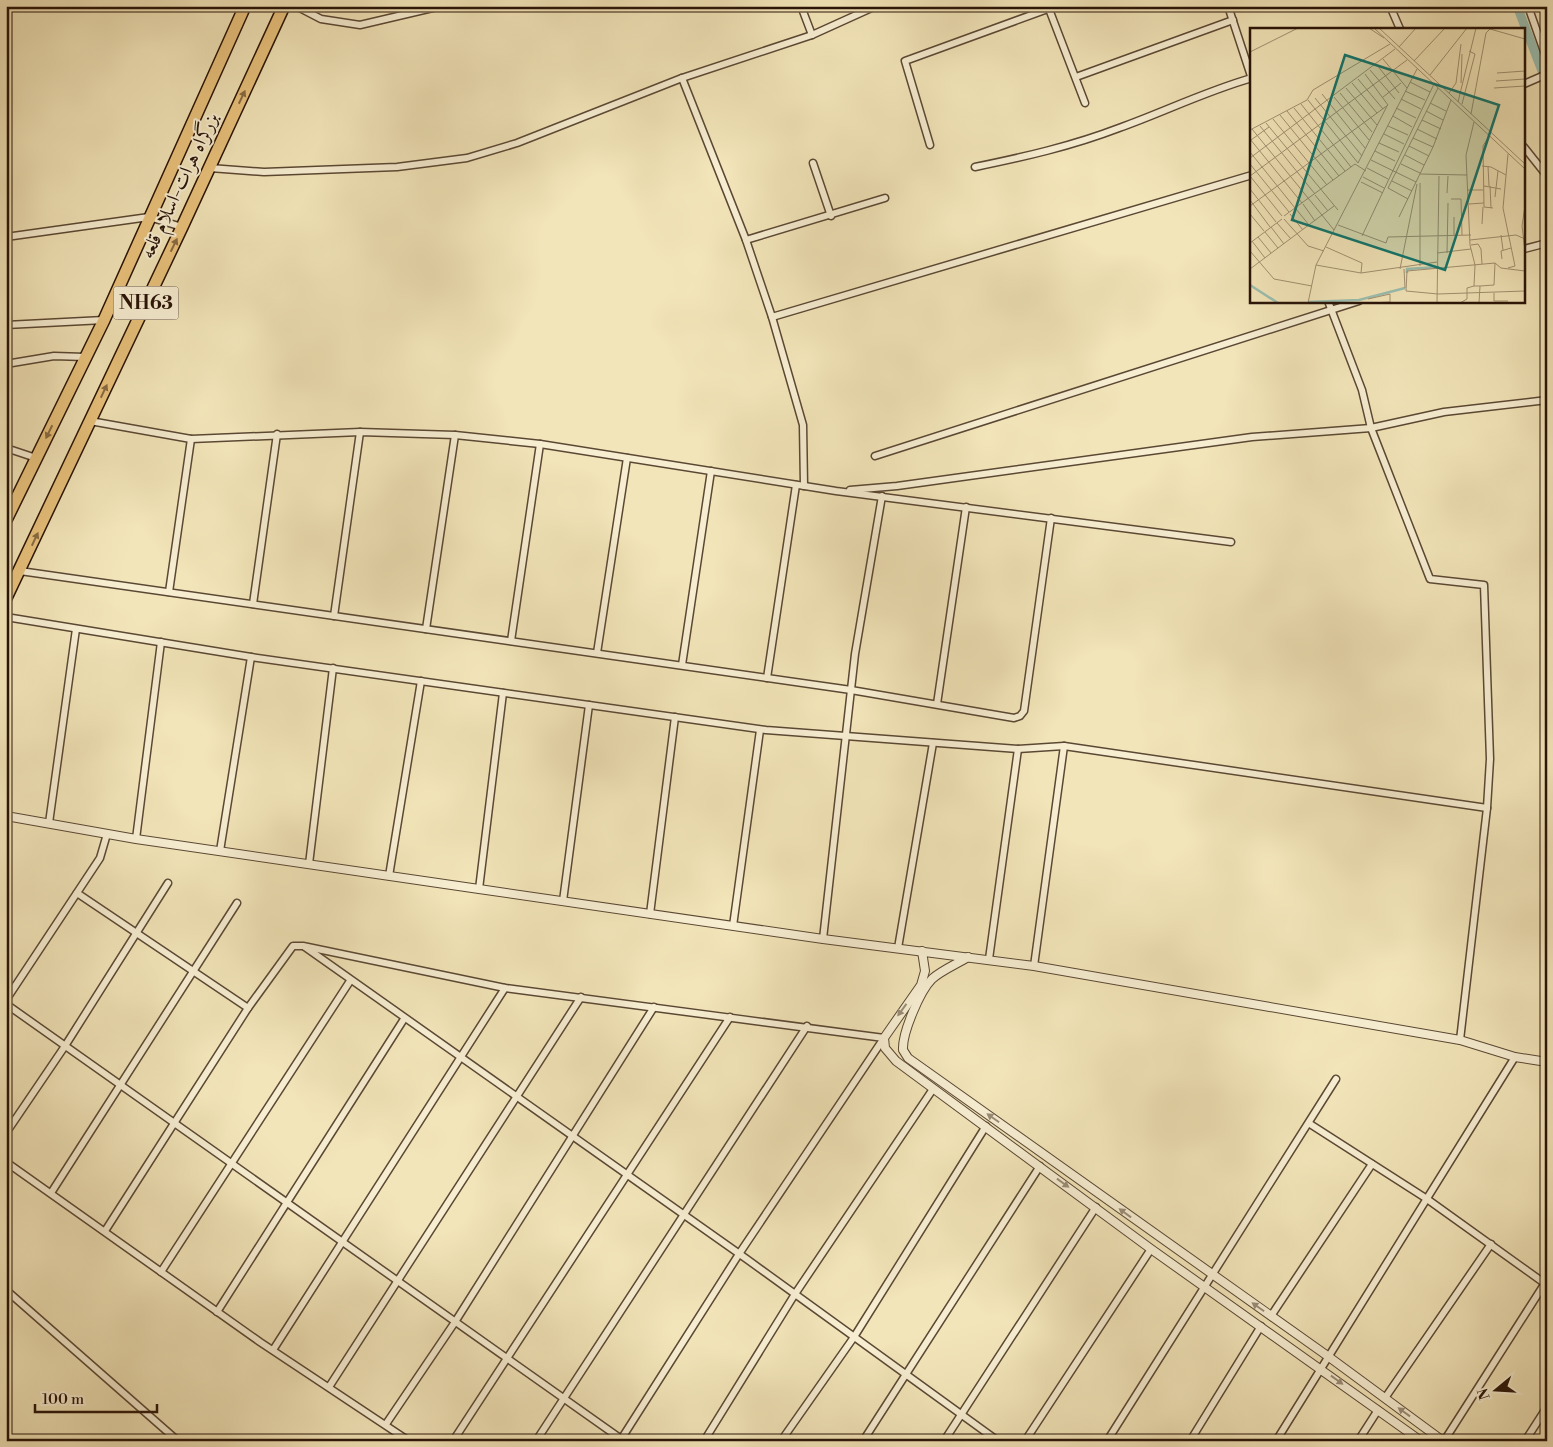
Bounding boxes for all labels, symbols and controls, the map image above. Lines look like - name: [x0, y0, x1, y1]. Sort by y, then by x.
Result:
- inset map: [1250, 28, 1526, 302]
- one-way arrow: [239, 90, 247, 104]
- street label: بزرگراه هرات-اسلام قلعه: [133, 108, 229, 265]
- one-way arrow: [170, 238, 178, 252]
- road number: NH63: [114, 286, 178, 320]
- one-way arrow: [100, 384, 108, 398]
- one-way arrow: [45, 425, 53, 439]
- one-way arrow: [32, 532, 40, 546]
- one-way arrow: [897, 1004, 907, 1017]
- one-way arrow: [986, 1113, 1000, 1123]
- one-way arrow: [1056, 1178, 1070, 1188]
- one-way arrow: [1118, 1208, 1132, 1218]
- one-way arrow: [1251, 1302, 1264, 1312]
- north arrow: [1470, 1364, 1520, 1414]
- one-way arrow: [1330, 1375, 1344, 1385]
- scale bar: [35, 1382, 158, 1414]
- text: N: [1474, 1386, 1495, 1402]
- text: 100 m: [42, 1390, 84, 1409]
- one-way arrow: [1397, 1407, 1411, 1417]

